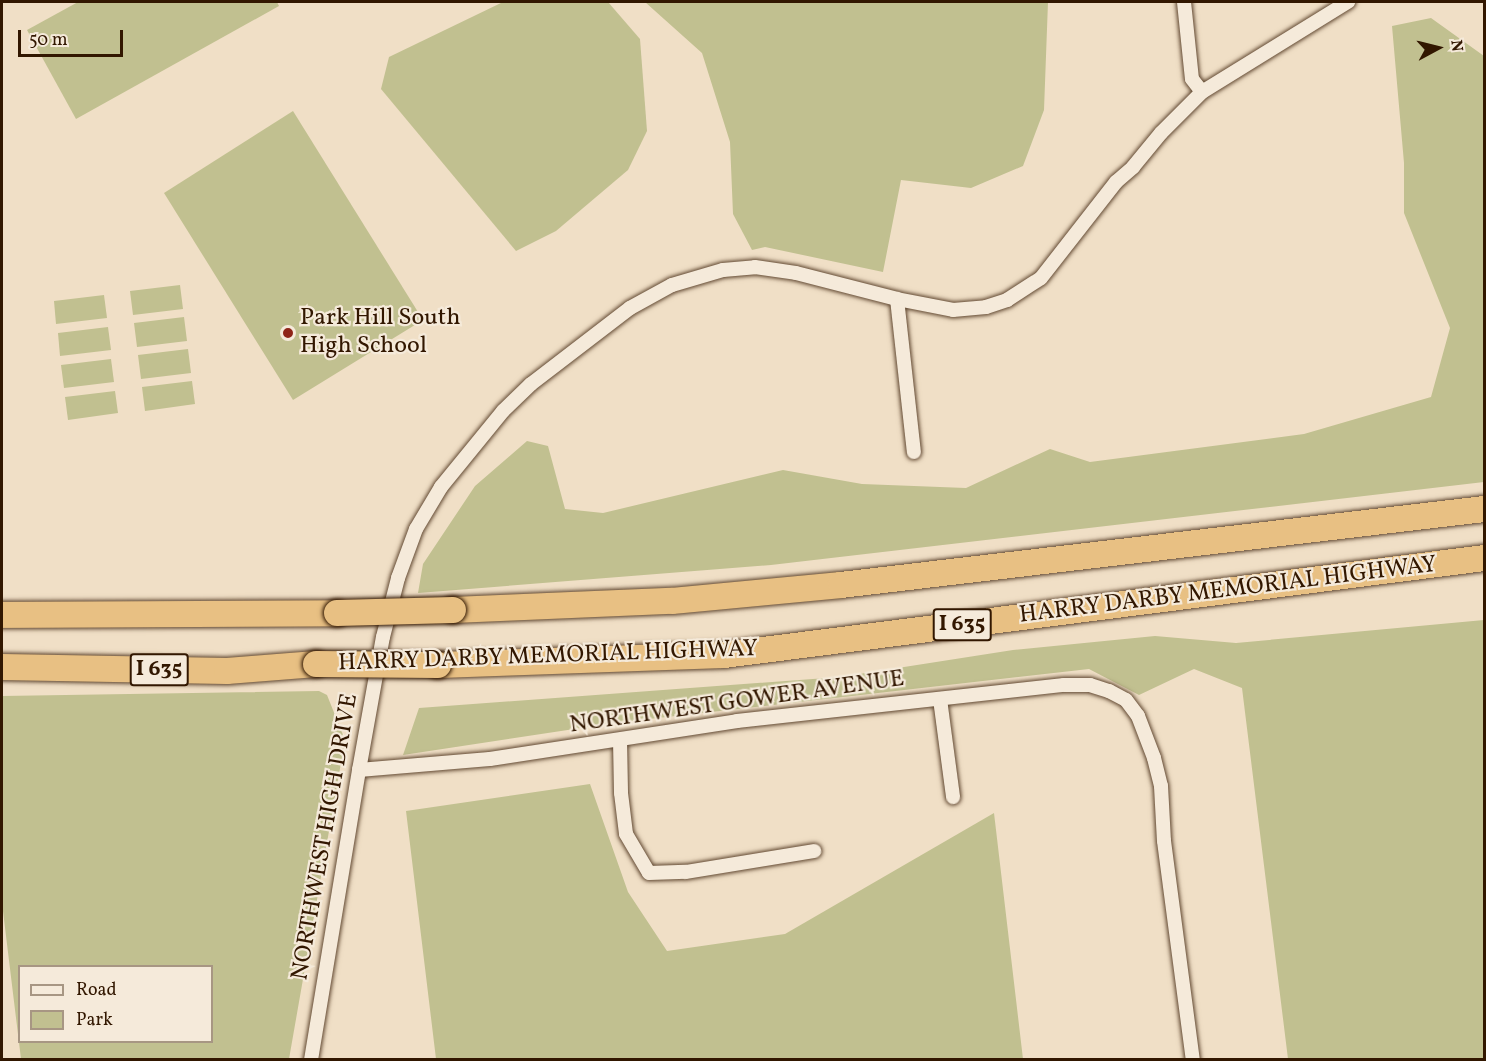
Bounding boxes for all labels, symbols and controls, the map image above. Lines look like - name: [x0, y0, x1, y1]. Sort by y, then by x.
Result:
- scale bar: [21, 18, 126, 56]
- north arrow: [1408, 18, 1468, 78]
- text: 50 m: [29, 28, 68, 53]
- text: N: [1444, 39, 1467, 53]
- place label: Park Hill South High School: [300, 305, 461, 361]
- marker: Park Hill South High School: [281, 326, 295, 340]
- street label: HARRY DARBY MEMORIAL HIGHWAY: [1017, 551, 1439, 631]
- road number: I 635: [932, 606, 992, 644]
- street label: HARRY DARBY MEMORIAL HIGHWAY: [337, 635, 759, 679]
- road number: I 635: [129, 651, 189, 689]
- street label: NORTHWEST GOWER AVENUE: [567, 665, 907, 741]
- street label: NORTHWEST HIGH DRIVE: [287, 691, 365, 983]
- legend: [18, 965, 213, 1043]
- text: Road: [76, 978, 117, 1003]
- text: Park: [76, 1008, 113, 1033]

